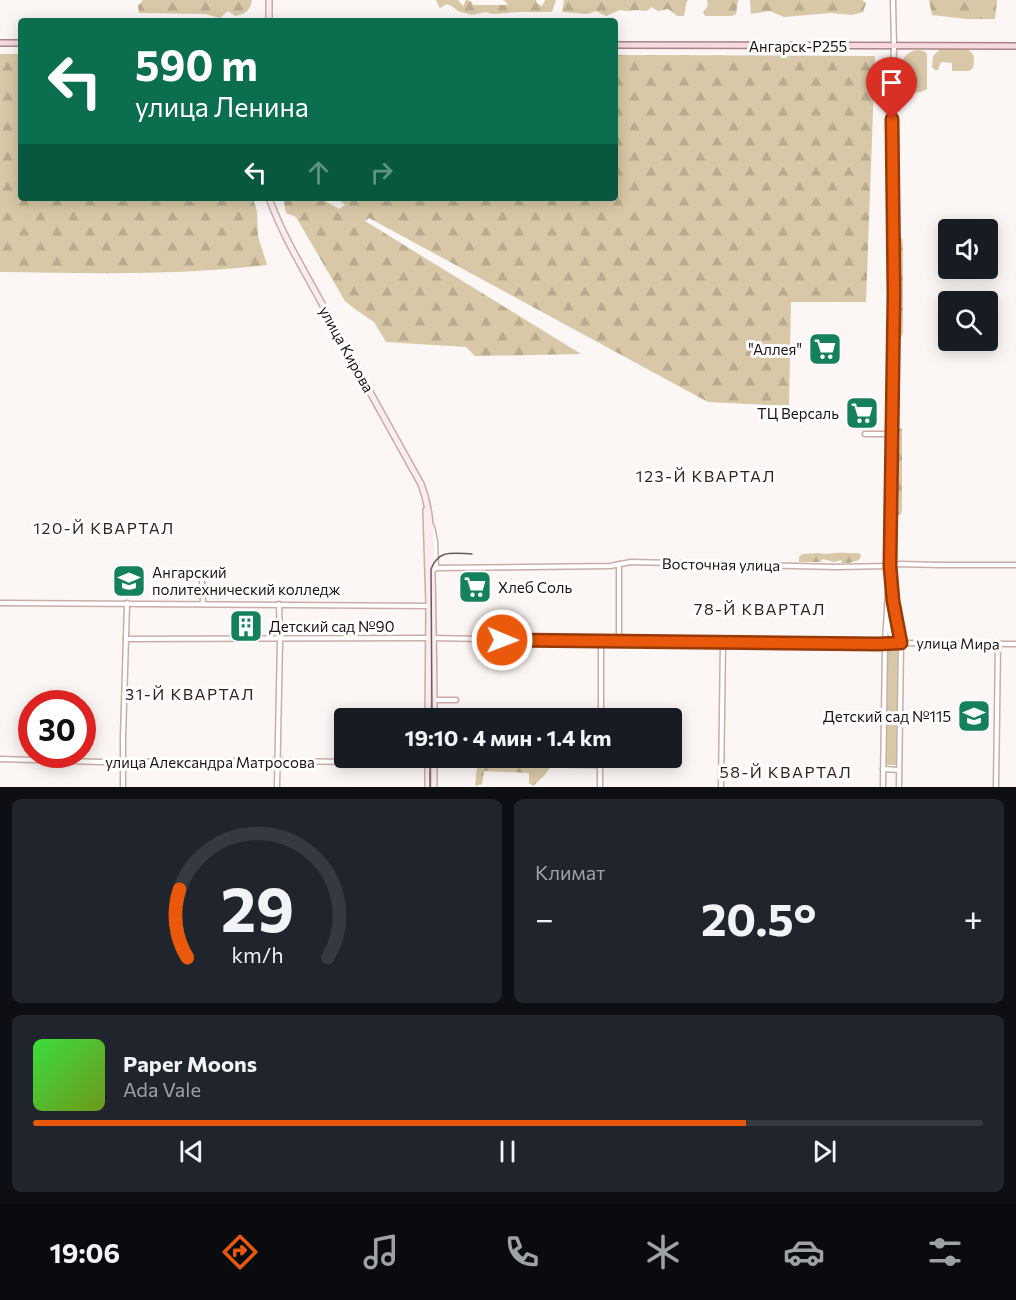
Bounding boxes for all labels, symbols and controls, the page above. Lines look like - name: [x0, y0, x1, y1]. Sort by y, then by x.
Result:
- street label: Ангарск-Р255: [749, 37, 847, 55]
- text: 590 m: [135, 38, 258, 90]
- icon: left: [36, 42, 114, 120]
- pin: [866, 57, 917, 119]
- icon: arrive: [875, 66, 908, 99]
- text: улица Ленина: [135, 90, 309, 123]
- icon: left: [239, 156, 272, 189]
- icon: ahead: [302, 156, 335, 189]
- icon: right: [365, 156, 398, 189]
- map controls: [938, 219, 998, 351]
- button: sound: [938, 219, 998, 279]
- button: search: [938, 291, 998, 351]
- street label: улица Кирова: [316, 303, 378, 395]
- supermarket icon: "Аллея": [807, 331, 843, 367]
- place label: "Аллея": [748, 340, 802, 358]
- supermarket icon: ТЦ Версаль: [844, 395, 880, 431]
- place label: ТЦ Версаль: [757, 404, 839, 422]
- district label: 123-Й КВАРТАЛ: [636, 466, 776, 485]
- district label: 120-Й КВАРТАЛ: [33, 518, 175, 537]
- street label: Восточная улица: [662, 554, 780, 574]
- school or university icon: Ангарский политехнический колледж: [111, 563, 147, 599]
- place label: Ангарский политехнический колледж: [152, 563, 341, 598]
- supermarket icon: Хлеб Соль: [457, 569, 493, 605]
- place label: Хлеб Соль: [498, 578, 573, 596]
- district label: 78-Й КВАРТАЛ: [694, 599, 826, 618]
- building icon: Детский сад №90: [228, 608, 264, 644]
- position arrow: [470, 608, 534, 672]
- place label: Детский сад №90: [269, 617, 394, 635]
- street label: улица Мира: [916, 633, 1000, 653]
- district label: 31-Й КВАРТАЛ: [125, 684, 255, 703]
- speed limit sign: 30: [18, 690, 96, 768]
- school or university icon: Детский сад №115: [956, 698, 992, 734]
- place label: Детский сад №115: [823, 707, 951, 725]
- text: 19:10 · 4 мин · 1.4 km: [404, 724, 612, 751]
- street label: улица Александра Матросова: [105, 753, 315, 771]
- district label: 58-Й КВАРТАЛ: [720, 762, 852, 781]
- text: Климат: [535, 860, 605, 884]
- text: 29: [220, 869, 294, 945]
- text: 20.5°: [701, 890, 816, 945]
- text: −: [535, 897, 554, 938]
- text: +: [964, 897, 983, 938]
- text: km/h: [231, 941, 283, 967]
- text: Paper Moons: [123, 1050, 257, 1077]
- text: Ada Vale: [123, 1077, 201, 1101]
- icon: previous: [175, 1135, 208, 1168]
- icon: pause: [491, 1135, 524, 1168]
- icon: next: [808, 1135, 841, 1168]
- icon: directions: [219, 1231, 261, 1273]
- icon: music: [360, 1231, 402, 1273]
- icon: phone: [501, 1231, 543, 1273]
- icon: climate: [642, 1231, 684, 1273]
- icon: car: [783, 1231, 825, 1273]
- icon: filters: [924, 1231, 966, 1273]
- text: 19:06: [50, 1236, 120, 1269]

